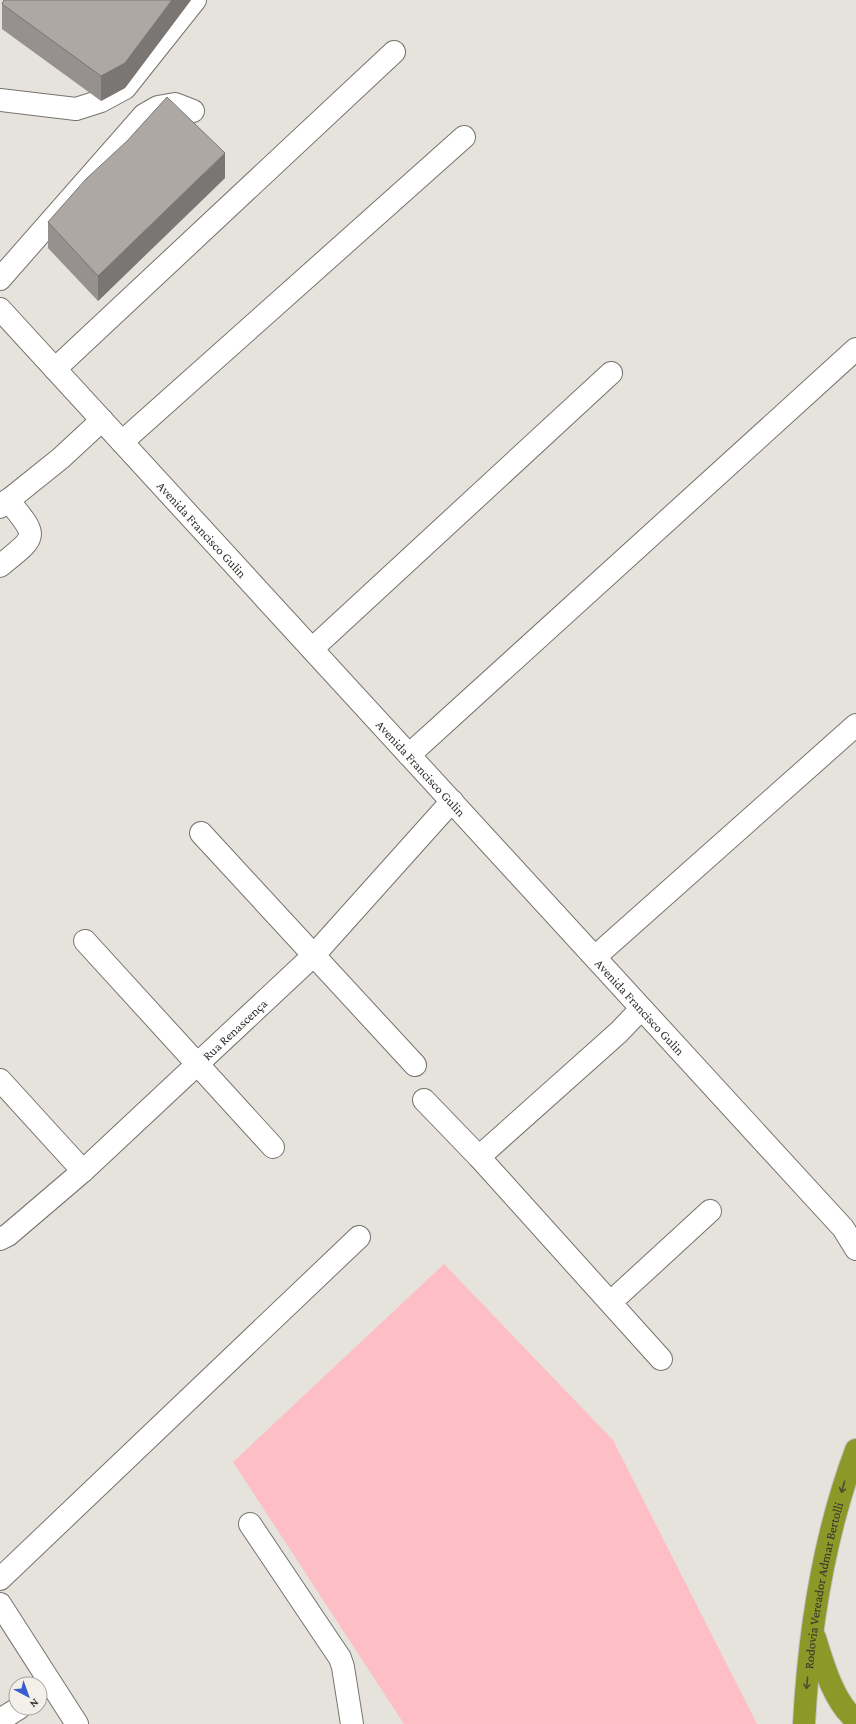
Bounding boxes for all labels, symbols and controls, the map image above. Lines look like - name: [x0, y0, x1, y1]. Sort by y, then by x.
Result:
- street label: Avenida Francisco Gulin: [154, 478, 250, 581]
- street label: Avenida Francisco Gulin: [373, 717, 469, 819]
- street label: Avenida Francisco Gulin: [592, 956, 688, 1058]
- street label: Rua Renascença: [199, 996, 270, 1063]
- one-way arrow: [839, 1480, 846, 1493]
- street label: Rodovia Vereador Admar Bertolli: [801, 1500, 846, 1670]
- north arrow: [8, 1676, 48, 1716]
- one-way arrow: [803, 1676, 810, 1689]
- text: N: [27, 1697, 41, 1711]

